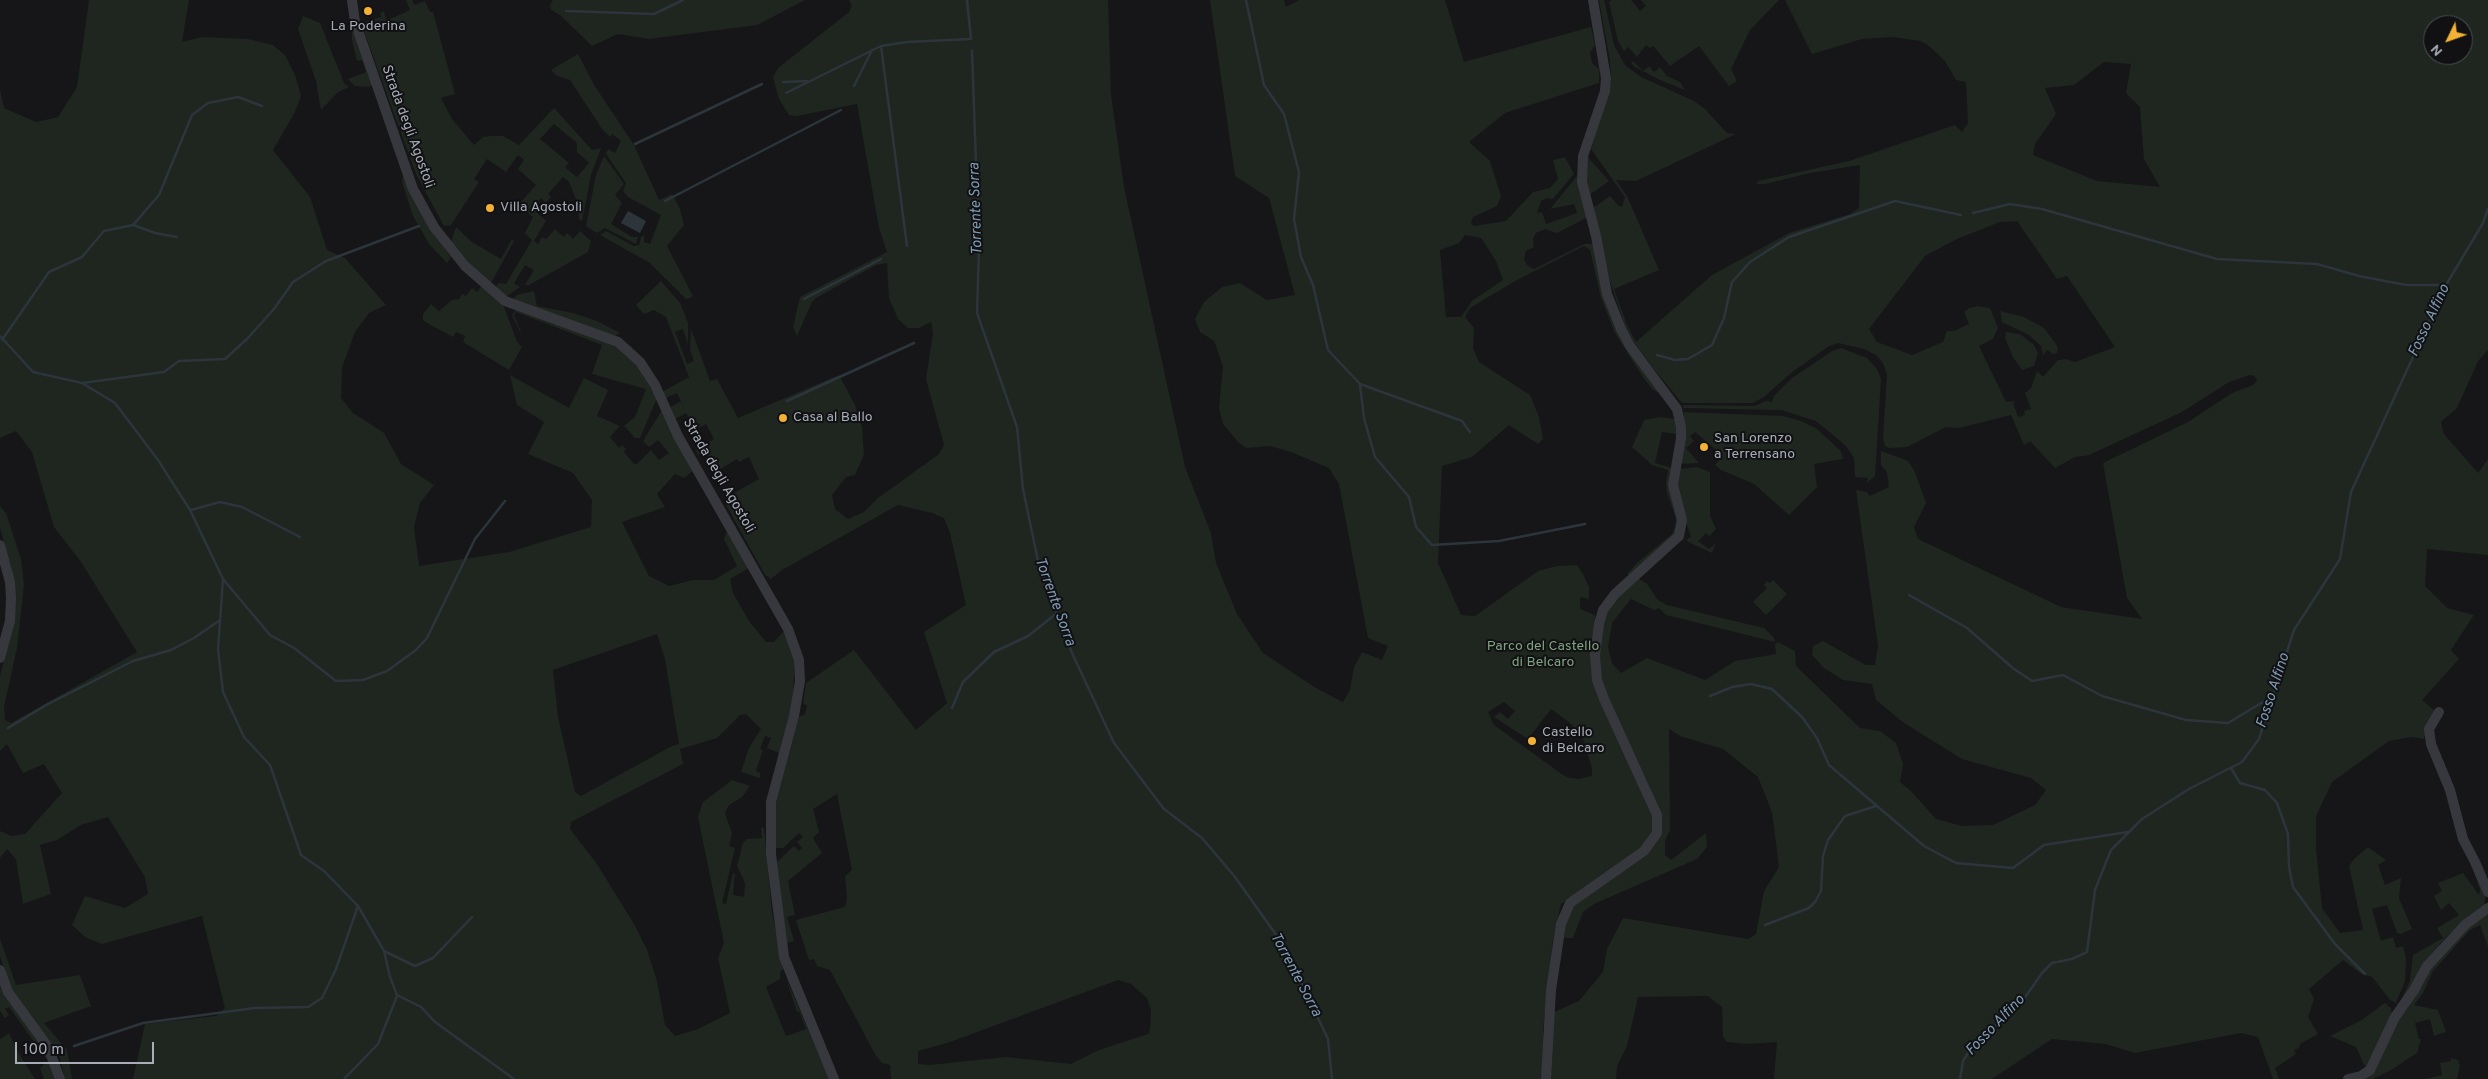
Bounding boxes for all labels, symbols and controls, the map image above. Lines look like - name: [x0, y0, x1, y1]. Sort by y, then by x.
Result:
- marker: La Poderina: [362, 5, 374, 17]
- north arrow: [2423, 15, 2473, 65]
- place label: La Poderina: [330, 19, 406, 35]
- text: N: [2428, 40, 2447, 59]
- street label: Strada degli Agostoli: [377, 63, 437, 191]
- water label: Torrente Sorra: [966, 162, 988, 256]
- place label: Villa Agostoli: [500, 200, 582, 216]
- marker: Villa Agostoli: [484, 202, 496, 214]
- water label: Fosso Alfino: [2405, 282, 2455, 360]
- place label: Casa al Ballo: [793, 410, 873, 426]
- marker: Casa al Ballo: [777, 412, 789, 424]
- street label: Strada degli Agostoli: [678, 416, 758, 536]
- place label: San Lorenzo a Terrensano: [1714, 431, 1795, 464]
- marker: San Lorenzo a Terrensano: [1698, 441, 1710, 453]
- water label: Torrente Sorra: [1030, 555, 1078, 649]
- park label: Parco del Castello di Belcaro: [1487, 639, 1599, 672]
- water label: Fosso Alfino: [2253, 651, 2295, 731]
- place label: Castello di Belcaro: [1542, 725, 1605, 758]
- marker: Castello di Belcaro: [1526, 735, 1538, 747]
- water label: Torrente Sorra: [1265, 930, 1325, 1020]
- water label: Fosso Alfino: [1963, 992, 2029, 1060]
- scale bar: [18, 1032, 156, 1064]
- text: 100 m: [23, 1041, 64, 1060]

